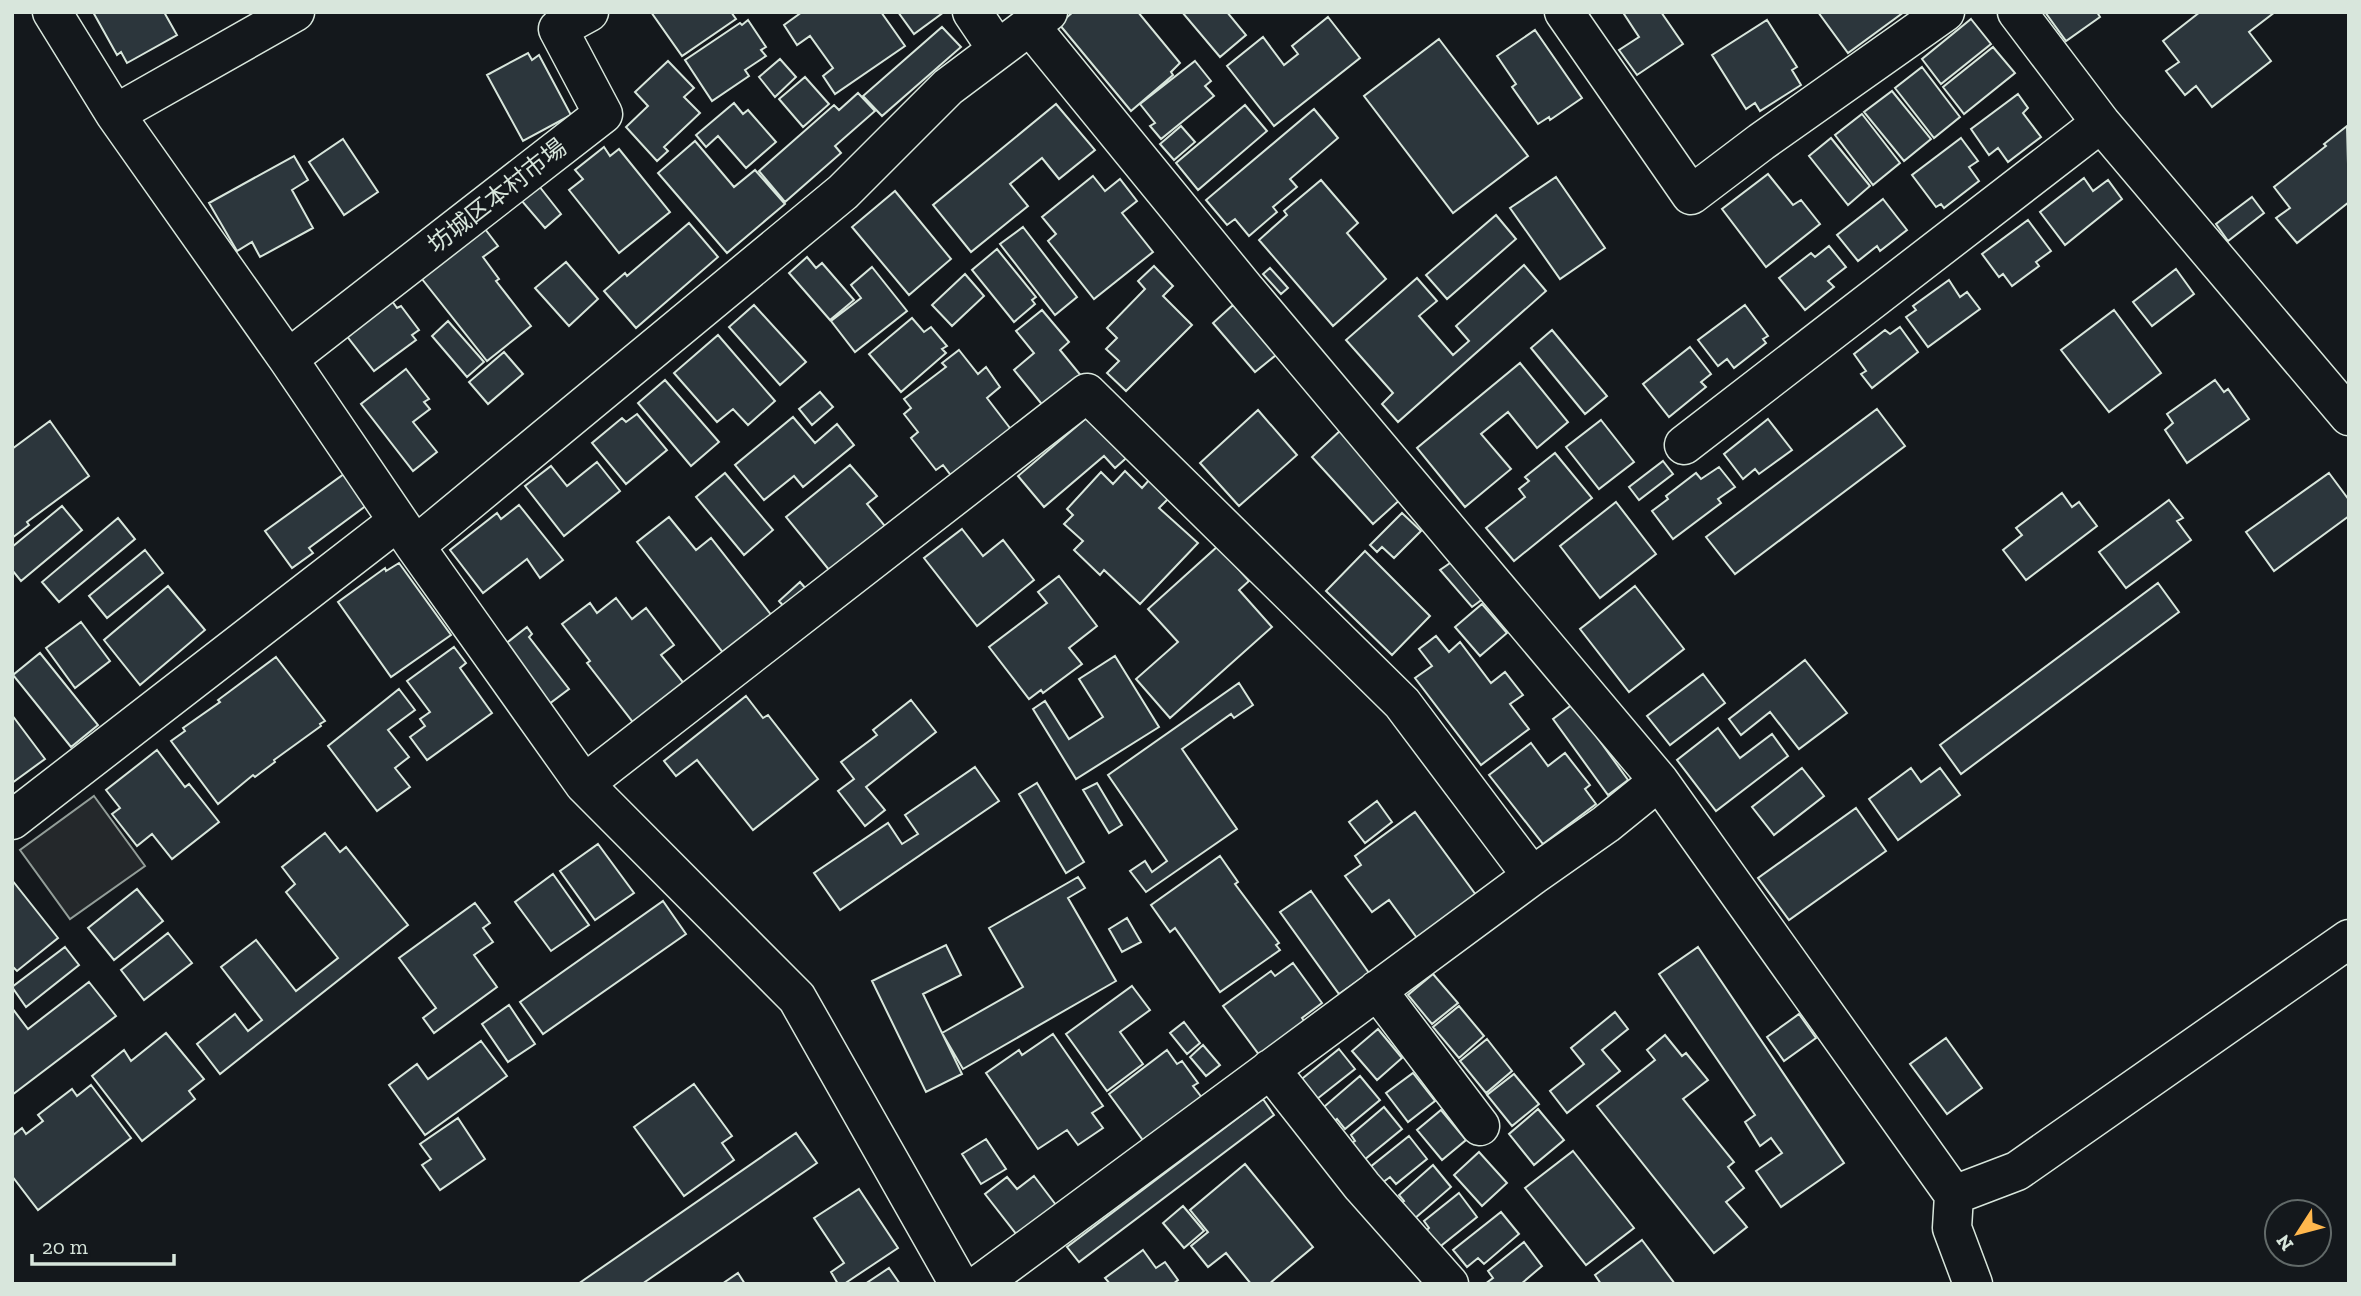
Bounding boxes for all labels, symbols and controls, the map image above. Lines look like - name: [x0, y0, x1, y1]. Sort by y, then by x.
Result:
- street label: 坊城区本村市場: [422, 132, 572, 259]
- north arrow: [2263, 1198, 2333, 1268]
- scale bar: [32, 1222, 173, 1266]
- text: N: [2271, 1230, 2298, 1255]
- text: 20 m: [42, 1234, 88, 1259]

